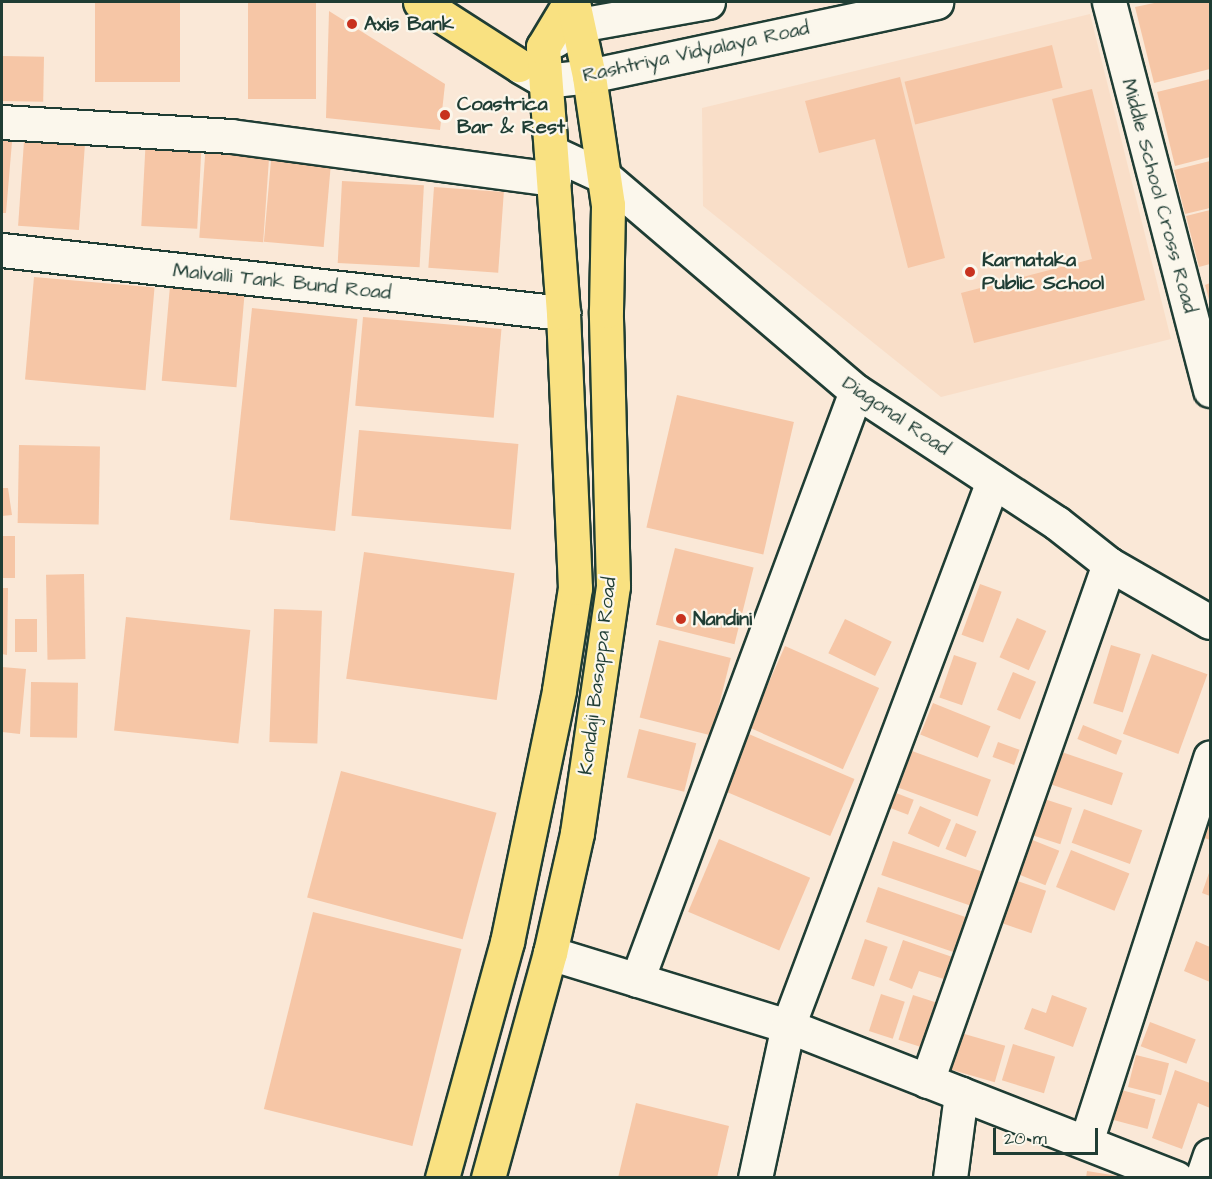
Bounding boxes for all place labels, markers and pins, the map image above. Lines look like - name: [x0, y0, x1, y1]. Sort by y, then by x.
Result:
- place label: Axis Bank: [364, 12, 454, 36]
- marker: Axis Bank: [345, 17, 359, 31]
- place label: Coastrica Bar & Rest: [457, 92, 565, 139]
- marker: Coastrica Bar & Rest: [438, 108, 452, 122]
- place label: Karnataka Public School: [982, 248, 1104, 295]
- marker: Karnataka Public School: [963, 265, 977, 279]
- place label: Nandini: [693, 607, 752, 631]
- marker: Nandini: [674, 612, 688, 626]

